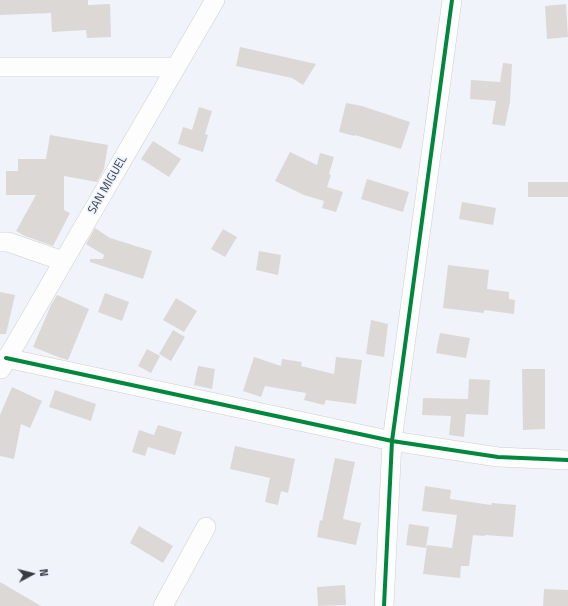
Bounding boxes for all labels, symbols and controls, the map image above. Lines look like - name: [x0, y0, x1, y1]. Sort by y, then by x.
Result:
- street label: SAN MIGUEL: [86, 153, 130, 217]
- north arrow: [12, 554, 52, 594]
- text: N: [36, 568, 52, 577]

